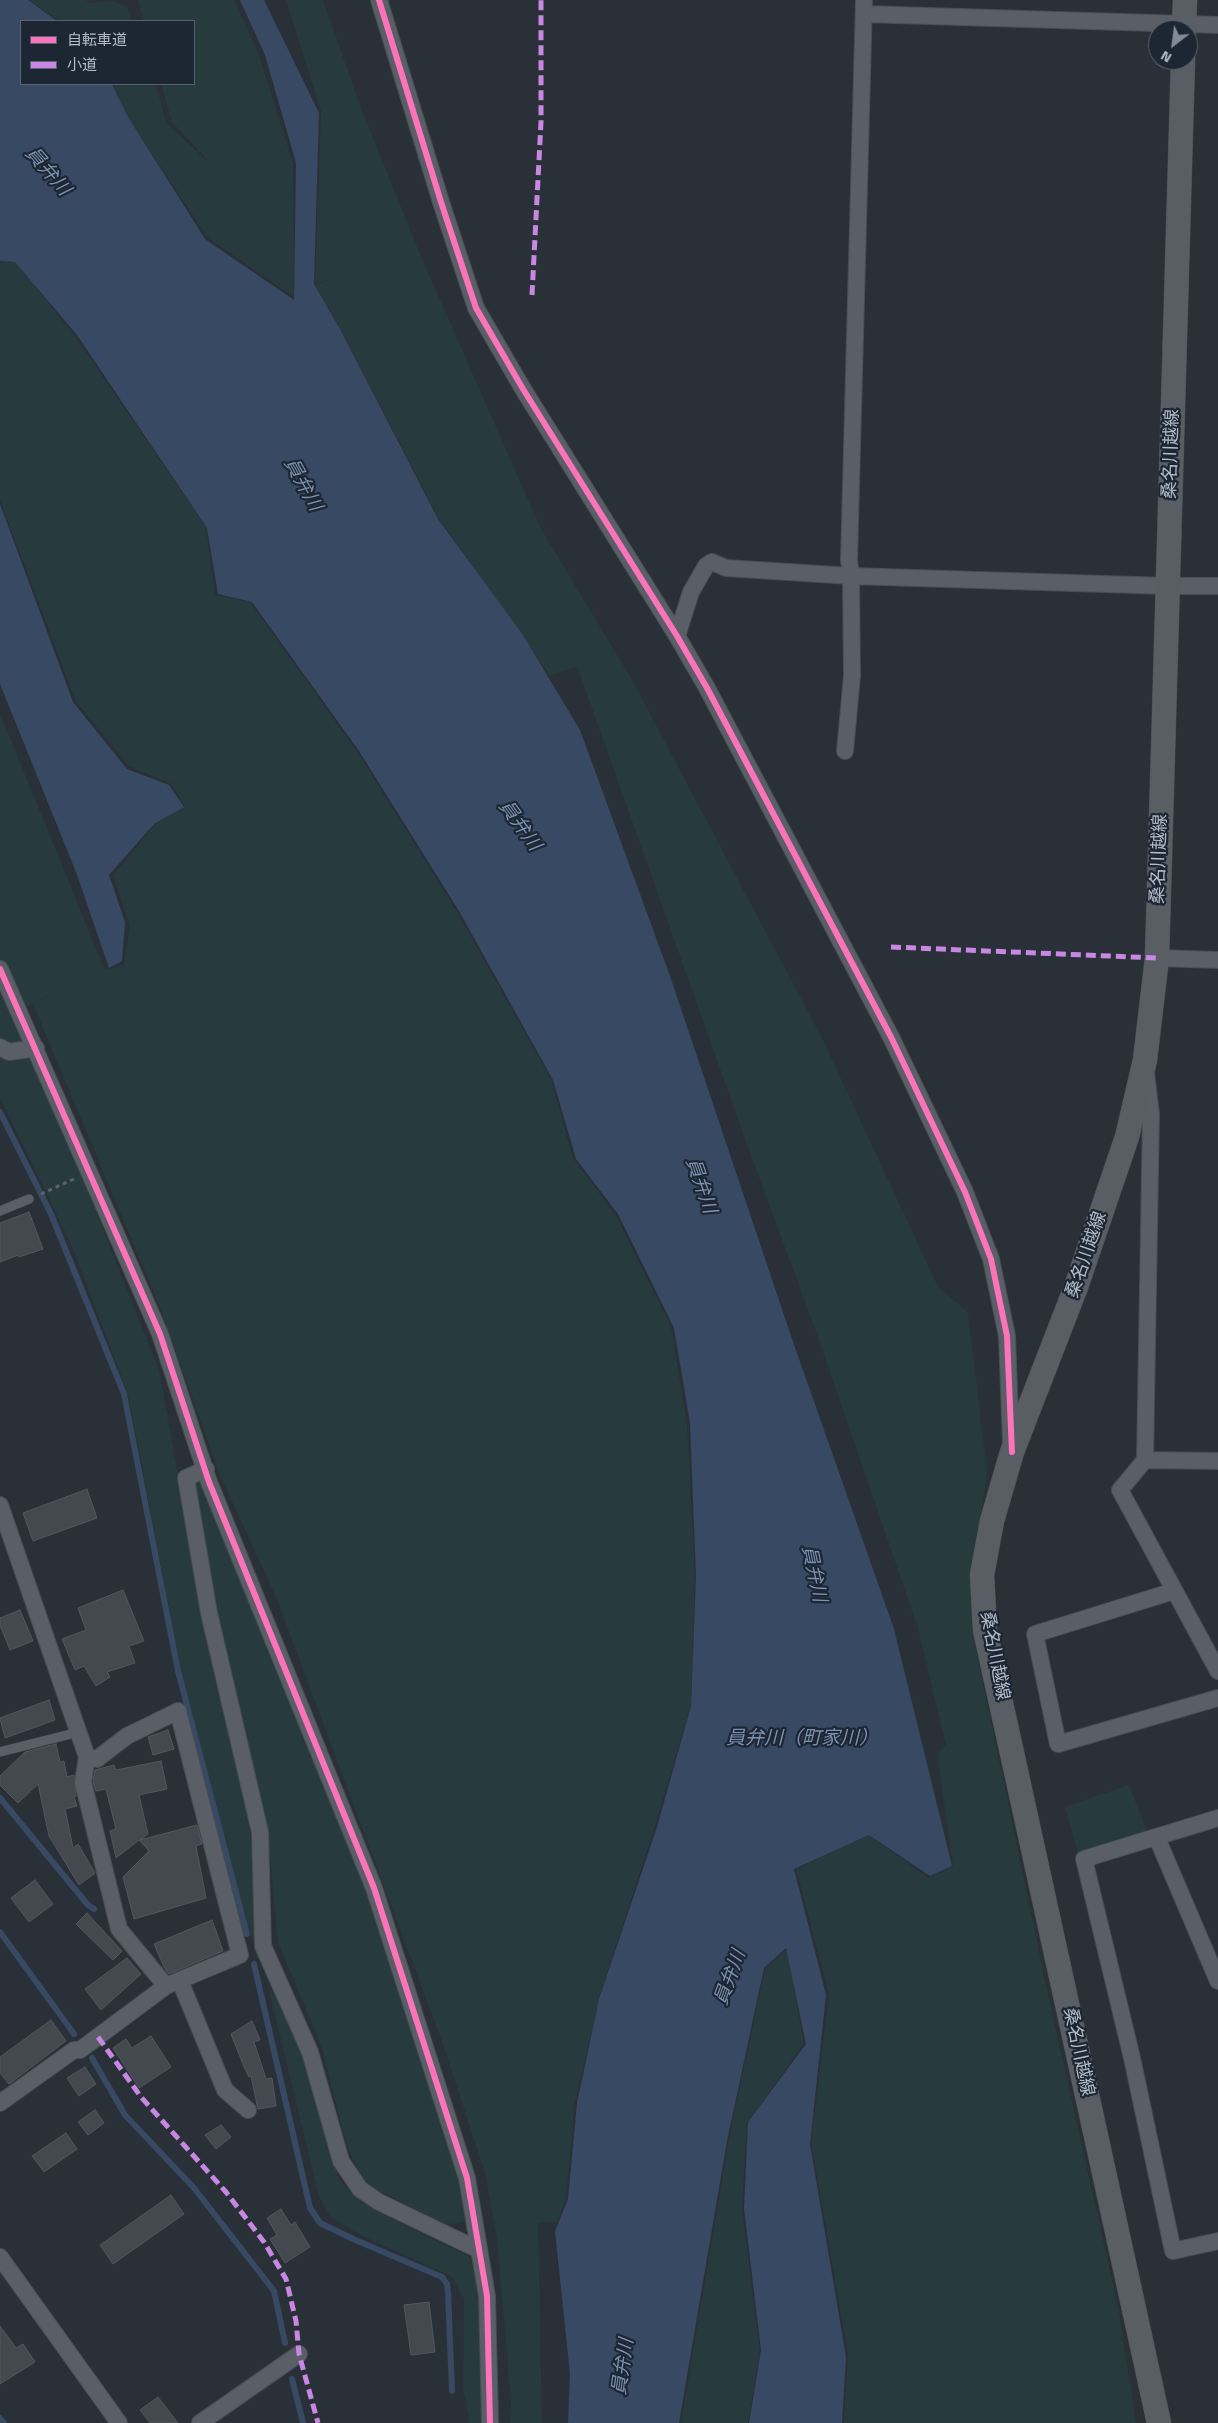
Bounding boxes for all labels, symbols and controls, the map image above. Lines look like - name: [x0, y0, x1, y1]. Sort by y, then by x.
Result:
- legend: [20, 20, 195, 85]
- north arrow: [1148, 20, 1198, 70]
- text: 自転車道: [67, 28, 127, 51]
- text: N: [1156, 46, 1175, 69]
- text: 小道: [67, 53, 97, 76]
- water label: 員弁川: [20, 143, 74, 201]
- street label: 桑名川越線: [1160, 409, 1184, 499]
- water label: 員弁川: [278, 455, 326, 515]
- water label: 員弁川: [493, 796, 545, 856]
- street label: 桑名川越線: [1148, 814, 1172, 904]
- water label: 員弁川: [680, 1155, 720, 1217]
- street label: 桑名川越線: [1062, 1209, 1112, 1301]
- water label: 員弁川: [796, 1544, 830, 1604]
- street label: 桑名川越線: [975, 1610, 1013, 1702]
- water label: 員弁川（町家川）: [726, 1728, 878, 1750]
- water label: 員弁川: [711, 1947, 751, 2009]
- street label: 桑名川越線: [1058, 2006, 1098, 2098]
- water label: 員弁川: [609, 2337, 639, 2397]

